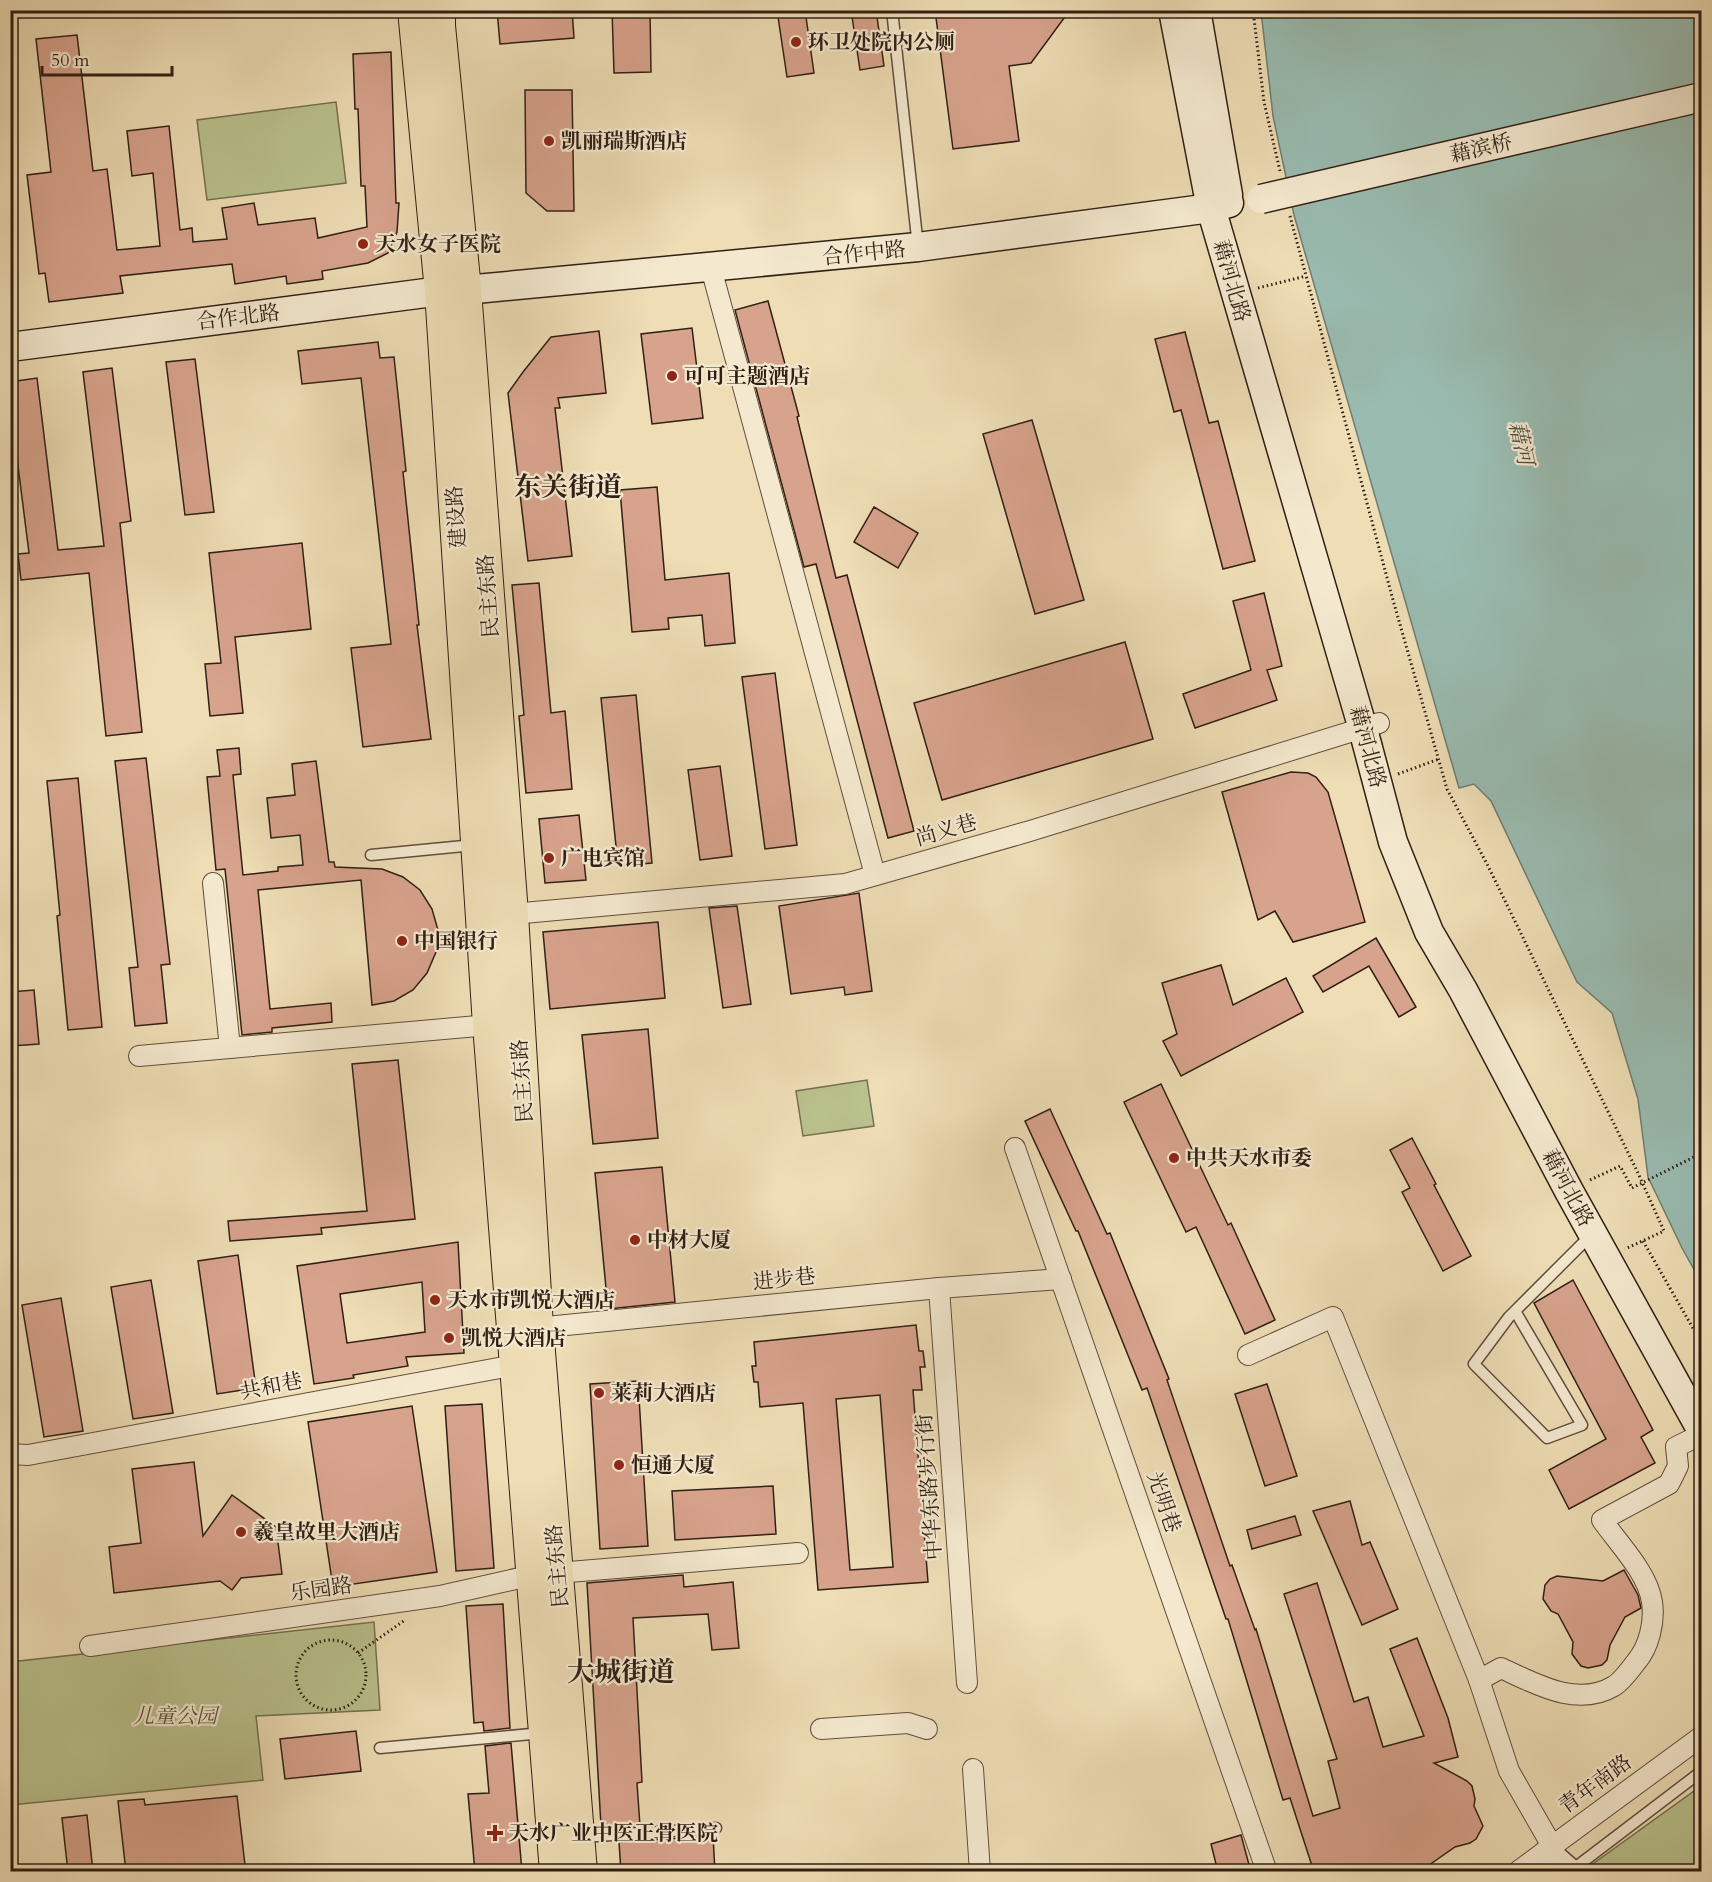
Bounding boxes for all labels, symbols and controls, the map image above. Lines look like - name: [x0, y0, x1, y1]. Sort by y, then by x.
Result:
- place label: 环卫处院内公厕: [808, 28, 955, 57]
- marker: 环卫处院内公厕: [789, 35, 803, 49]
- scale bar: [42, 39, 172, 77]
- text: 50 m: [51, 48, 90, 73]
- place label: 凯丽瑞斯酒店: [561, 127, 687, 156]
- street label: 藉滨桥: [1447, 127, 1515, 170]
- marker: 凯丽瑞斯酒店: [542, 134, 556, 148]
- place label: 天水女子医院: [375, 230, 501, 259]
- street label: 合作中路: [821, 235, 907, 272]
- marker: 天水女子医院: [356, 237, 370, 251]
- street label: 藉河北路: [1206, 237, 1257, 326]
- street label: 合作北路: [195, 298, 282, 337]
- place label: 可可主题酒店: [684, 362, 810, 391]
- marker: 可可主题酒店: [665, 369, 679, 383]
- water label: 藉河: [1501, 418, 1541, 472]
- district label: 东关街道: [514, 469, 622, 506]
- street label: 建设路: [440, 485, 473, 549]
- street label: 民主东路: [471, 553, 506, 639]
- street label: 藉河北路: [1343, 703, 1392, 791]
- street label: 尚义巷: [912, 808, 980, 853]
- place label: 广电宾馆: [561, 844, 645, 873]
- marker: 广电宾馆: [542, 851, 556, 865]
- place label: 中国银行: [414, 927, 498, 956]
- marker: 中国银行: [395, 934, 409, 948]
- street label: 民主东路: [505, 1038, 540, 1124]
- place label: 中共天水市委: [1186, 1144, 1312, 1173]
- street label: 藉河北路: [1535, 1144, 1600, 1232]
- marker: 中共天水市委: [1167, 1151, 1181, 1165]
- place label: 中材大厦: [647, 1226, 731, 1255]
- marker: 中材大厦: [628, 1233, 642, 1247]
- street label: 进步巷: [751, 1262, 817, 1297]
- place label: 天水市凯悦大酒店: [447, 1286, 615, 1315]
- marker: 天水市凯悦大酒店: [428, 1293, 442, 1307]
- place label: 凯悦大酒店: [461, 1324, 566, 1353]
- marker: 凯悦大酒店: [442, 1331, 456, 1345]
- street label: 共和巷: [237, 1366, 305, 1407]
- place label: 莱莉大酒店: [611, 1379, 716, 1408]
- marker: 莱莉大酒店: [592, 1386, 606, 1400]
- street label: 中华东路步行街: [910, 1413, 949, 1561]
- place label: 恒通大厦: [631, 1451, 715, 1480]
- marker: 恒通大厦: [612, 1458, 626, 1472]
- street label: 光明巷: [1140, 1468, 1187, 1537]
- place label: 羲皇故里大酒店: [253, 1518, 400, 1547]
- street label: 民主东路: [539, 1523, 576, 1609]
- marker: 羲皇故里大酒店: [234, 1525, 248, 1539]
- street label: 乐园路: [288, 1571, 354, 1608]
- district label: 大城街道: [567, 1654, 675, 1691]
- park label: 儿童公园: [133, 1702, 220, 1731]
- street label: 青年南路: [1553, 1748, 1638, 1821]
- place label: 天水广业中医正骨医院: [508, 1819, 718, 1848]
- marker: 天水广业中医正骨医院: [486, 1824, 504, 1842]

